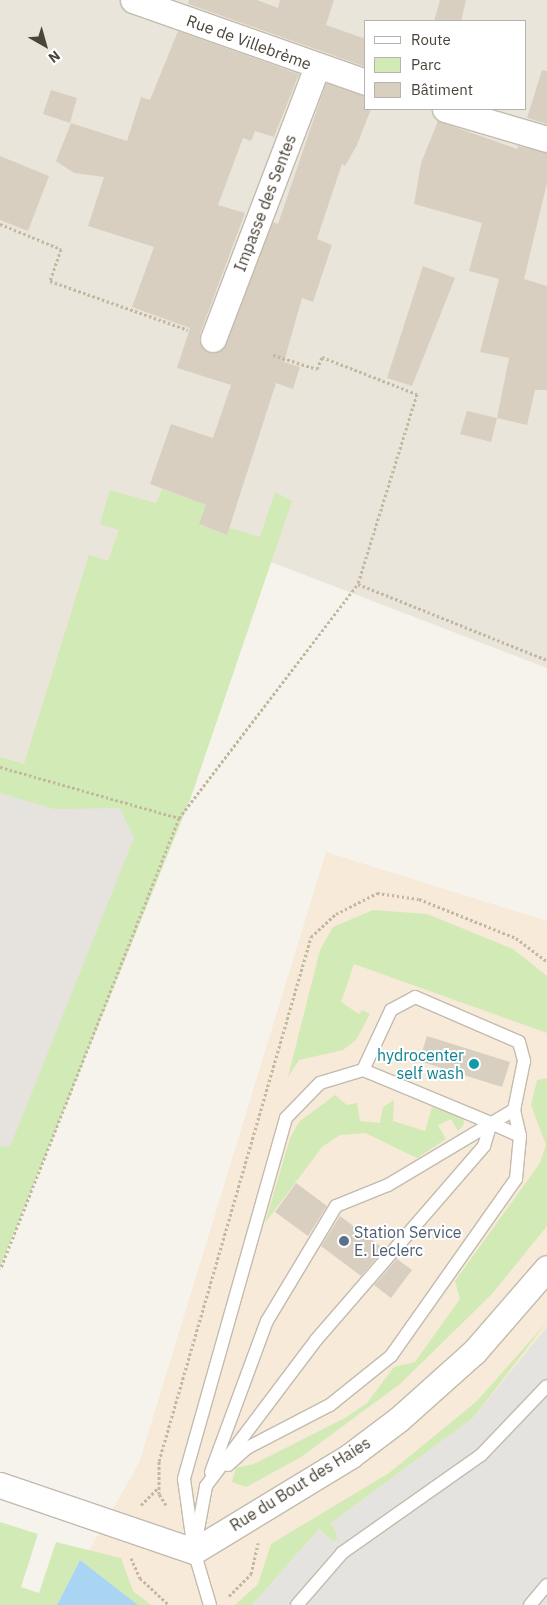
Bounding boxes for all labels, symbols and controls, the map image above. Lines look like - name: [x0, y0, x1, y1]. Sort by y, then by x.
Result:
- street label: Rue de Villebrème: [184, 10, 314, 74]
- north arrow: [20, 20, 70, 70]
- legend: [364, 20, 527, 110]
- text: Route: [411, 30, 451, 49]
- text: N: [45, 47, 64, 67]
- text: Parc: [411, 55, 441, 74]
- text: Bâtiment: [411, 80, 473, 99]
- street label: Impasse des Sentes: [230, 132, 300, 274]
- place label: hydrocenter self wash: [377, 1045, 464, 1083]
- marker: hydrocenter self wash: [468, 1058, 480, 1070]
- place label: Station Service E. Leclerc: [354, 1222, 462, 1260]
- marker: Station Service E. Leclerc: [338, 1235, 350, 1247]
- street label: Rue du Bout des Haies: [226, 1433, 374, 1535]

